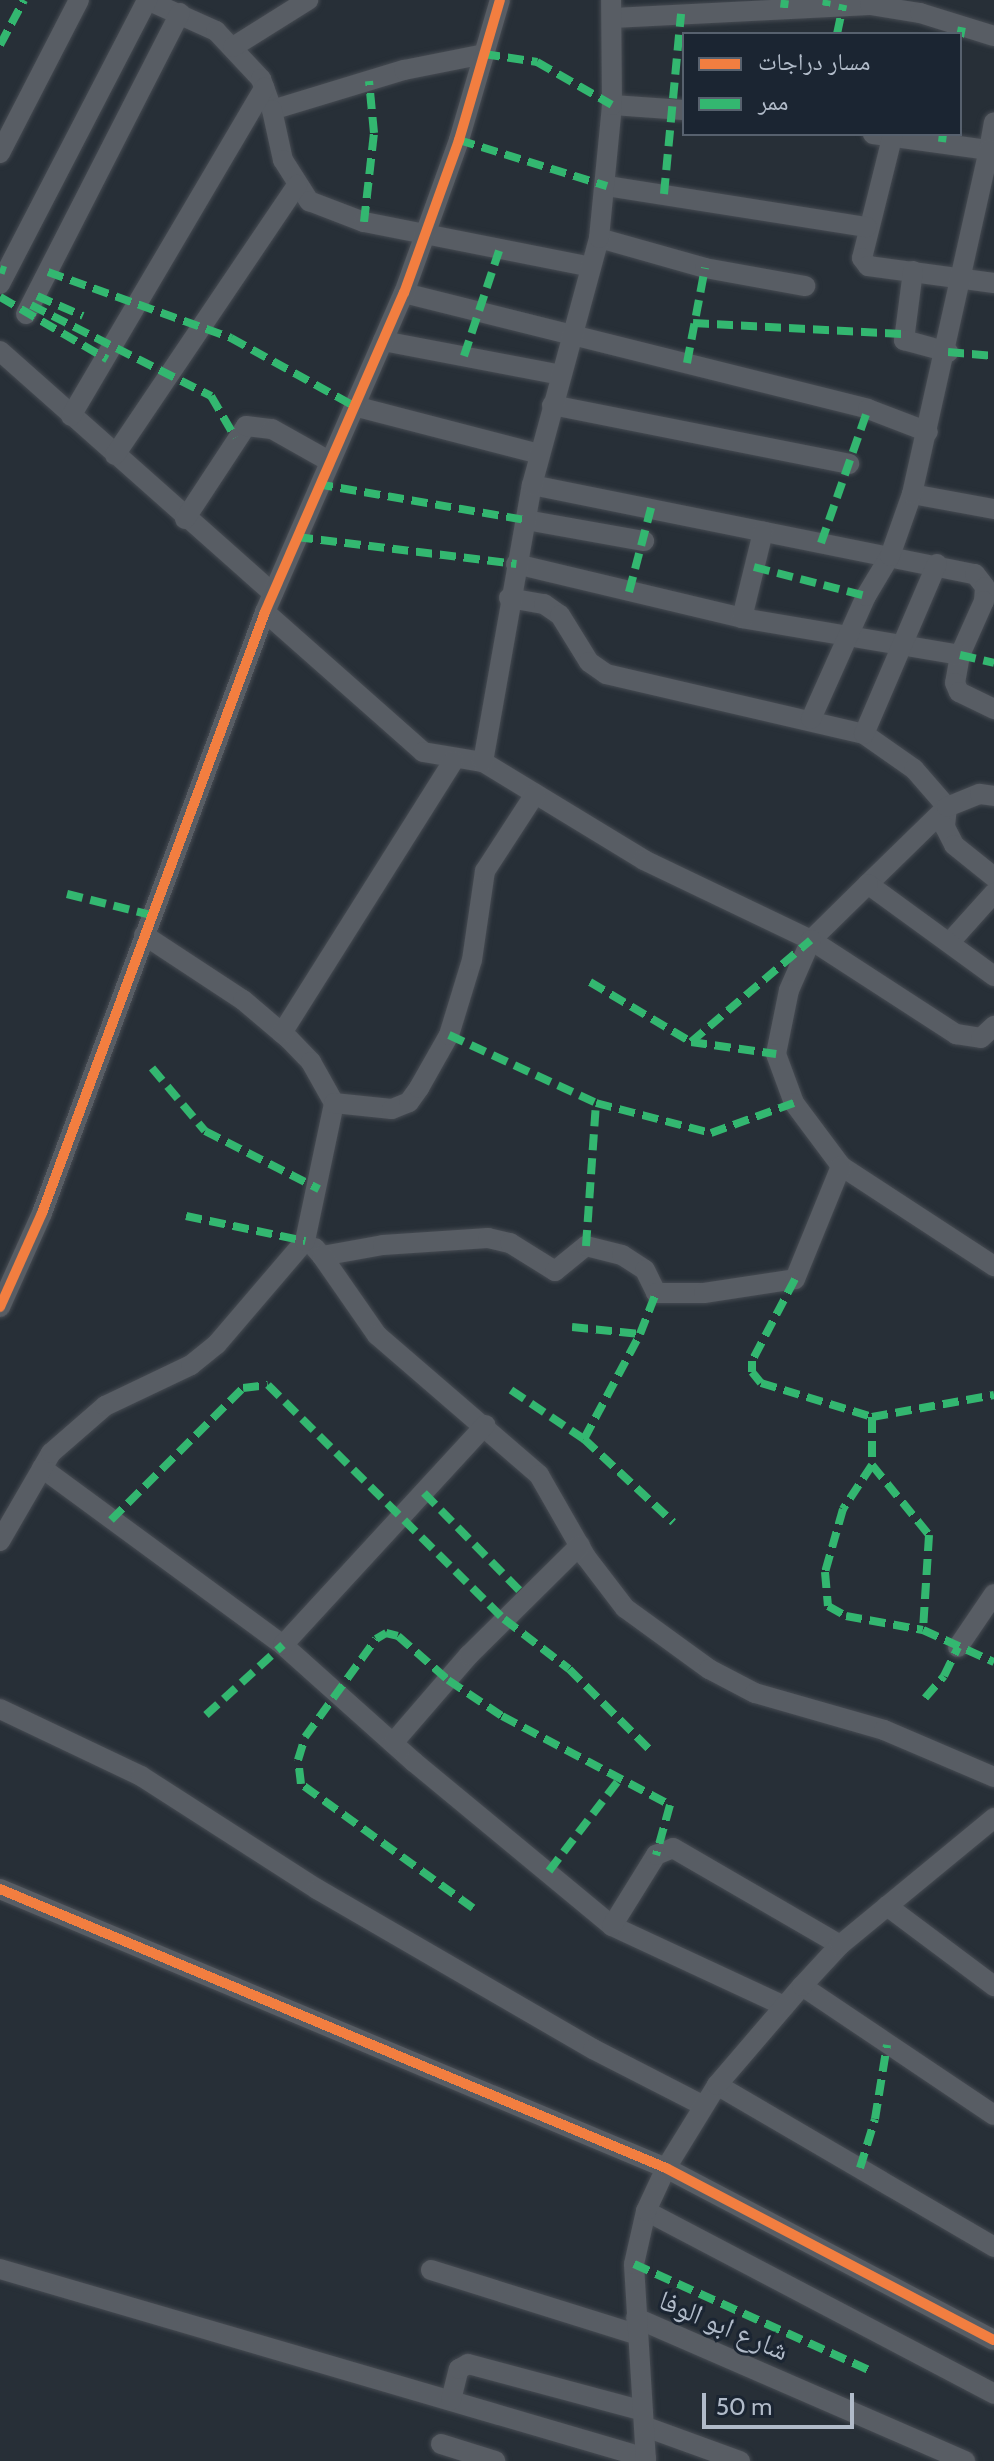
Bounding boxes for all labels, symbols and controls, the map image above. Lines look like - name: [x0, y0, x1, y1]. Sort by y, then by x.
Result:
- legend: [682, 32, 962, 136]
- text: مسار دراجات: [758, 47, 870, 76]
- text: ممر: [758, 87, 789, 116]
- street label: شارع ابو الوفا: [654, 2283, 794, 2367]
- scale bar: [706, 2377, 858, 2427]
- text: 50 m: [716, 2392, 772, 2421]

